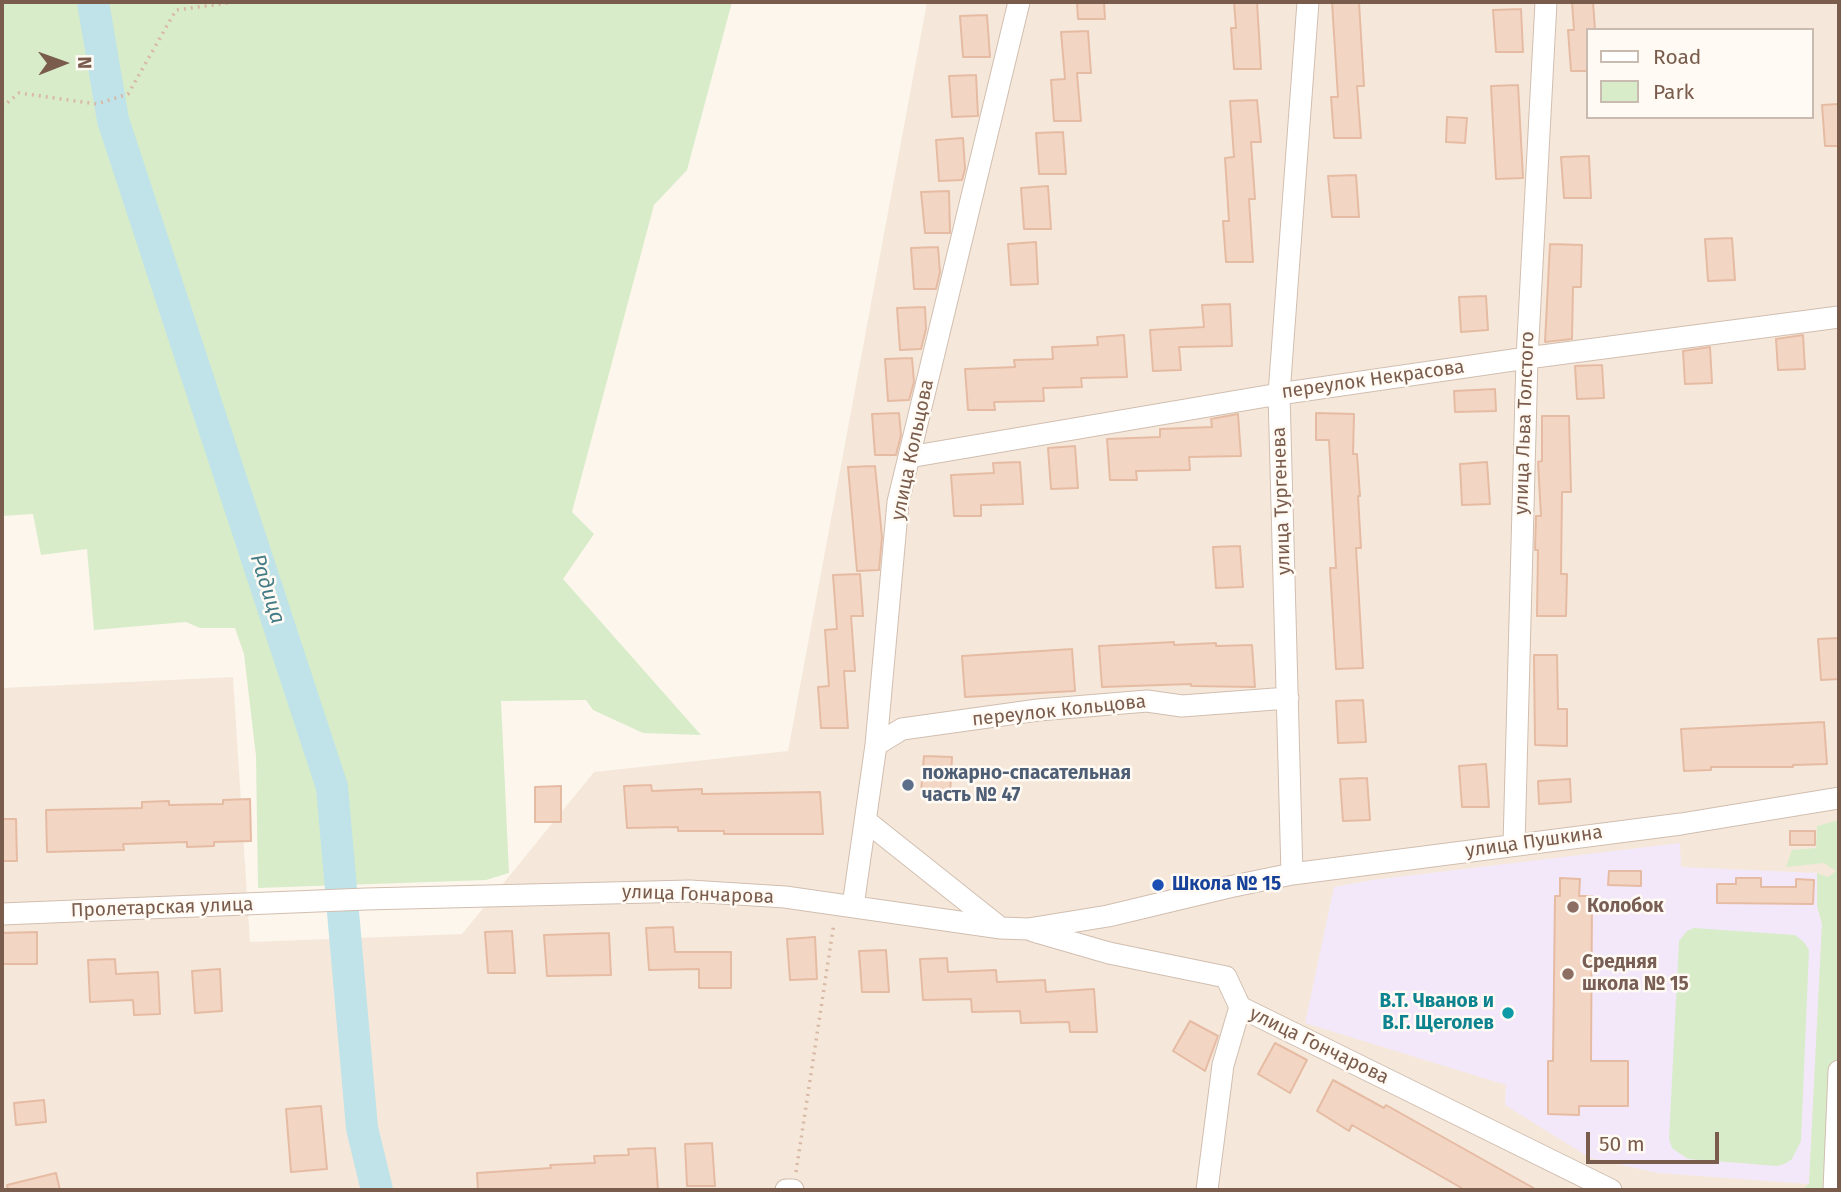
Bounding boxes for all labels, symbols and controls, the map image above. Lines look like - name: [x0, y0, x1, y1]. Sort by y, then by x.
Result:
- north arrow: [28, 28, 98, 98]
- legend: [1586, 28, 1813, 119]
- text: Road: [1653, 44, 1701, 70]
- text: N: [73, 56, 96, 69]
- text: Park: [1653, 79, 1694, 105]
- street label: улица Льва Толстого: [1510, 331, 1540, 515]
- street label: переулок Некрасова: [1280, 356, 1466, 404]
- street label: улица Кольцова: [887, 377, 939, 523]
- street label: улица Тургенева: [1268, 427, 1296, 575]
- water label: Радица: [244, 551, 290, 627]
- street label: переулок Кольцова: [971, 691, 1147, 731]
- place label: пожарно-спасательная часть № 47: [922, 763, 1131, 807]
- marker: пожарно-спасательная часть № 47: [900, 777, 916, 793]
- street label: улица Пушкина: [1464, 821, 1604, 863]
- place label: Школа № 15: [1172, 874, 1281, 896]
- marker: Школа № 15: [1150, 877, 1166, 893]
- street label: улица Гончарова: [622, 881, 774, 909]
- street label: Пролетарская улица: [70, 893, 254, 923]
- place label: Колобок: [1587, 896, 1664, 918]
- marker: Колобок: [1565, 899, 1581, 915]
- place label: Средняя школа № 15: [1582, 952, 1689, 996]
- marker: Средняя школа № 15: [1560, 966, 1576, 982]
- place label: В.Т. Чванов и В.Г. Щеголев: [1380, 991, 1494, 1035]
- street label: улица Гончарова: [1246, 1002, 1392, 1090]
- marker: В.Т. Чванов и В.Г. Щеголев: [1500, 1005, 1516, 1021]
- scale bar: [1589, 1118, 1722, 1162]
- text: 50 m: [1599, 1131, 1645, 1157]

